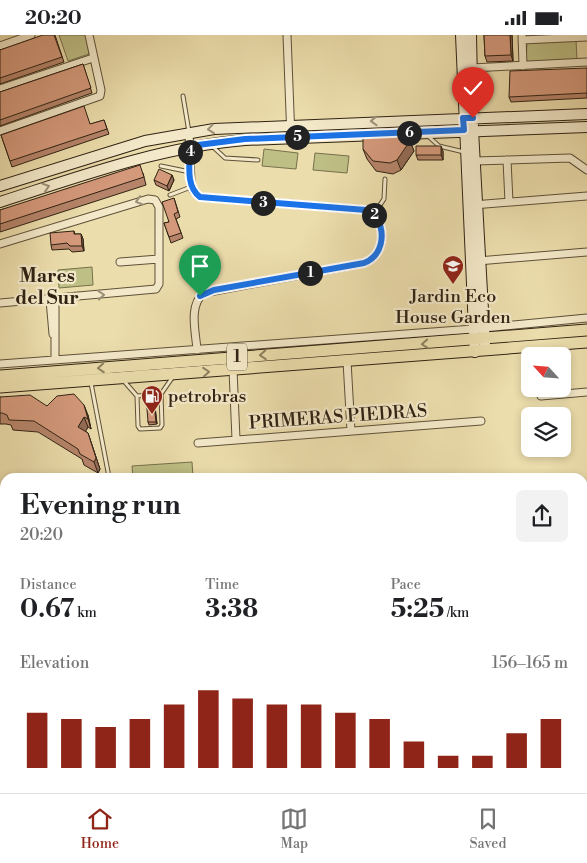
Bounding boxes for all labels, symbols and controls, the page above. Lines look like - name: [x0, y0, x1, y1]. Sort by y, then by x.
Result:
- text: 20:20: [25, 6, 82, 30]
- pin: [452, 67, 494, 118]
- icon: check: [459, 74, 487, 102]
- one-way arrow: [369, 116, 377, 127]
- pin: 6: [396, 121, 422, 145]
- one-way arrow: [207, 123, 215, 134]
- text: 6: [405, 124, 414, 142]
- pin: 5: [284, 125, 310, 149]
- text: 5: [293, 128, 302, 146]
- pin: 4: [178, 139, 202, 165]
- text: 4: [186, 143, 195, 161]
- one-way arrow: [42, 182, 50, 192]
- pin: 3: [250, 191, 276, 215]
- text: 3: [259, 194, 268, 212]
- one-way arrow: [136, 196, 144, 206]
- pin: 2: [362, 203, 386, 227]
- text: 2: [370, 206, 379, 224]
- pin: [179, 245, 221, 296]
- icon: arrive: [186, 252, 214, 280]
- school or university icon: Jardin Eco House Garden: [441, 254, 465, 285]
- pin: 1: [298, 261, 322, 285]
- district label: Mares del Sur: [15, 264, 79, 310]
- text: 1: [307, 264, 314, 282]
- place label: Jardin Eco House Garden: [395, 285, 511, 329]
- one-way arrow: [97, 290, 105, 301]
- one-way arrow: [421, 338, 429, 349]
- road number: 1: [227, 343, 247, 371]
- north arrow: [521, 347, 571, 397]
- map controls: [521, 347, 571, 457]
- one-way arrow: [259, 349, 267, 360]
- one-way arrow: [97, 362, 105, 373]
- one-way arrow: [202, 366, 210, 377]
- fuel station icon: petrobras: [140, 384, 164, 415]
- place label: petrobras: [168, 385, 247, 408]
- street label: PRIMERAS PIEDRAS: [248, 399, 428, 435]
- button: layers: [521, 407, 571, 457]
- text: Evening run: [20, 488, 181, 523]
- button: share: [516, 490, 568, 542]
- text: 20:20: [20, 525, 63, 545]
- text: Distance: [20, 576, 77, 594]
- text: Time: [205, 576, 239, 594]
- text: Pace: [391, 576, 421, 594]
- text: 0.67: [20, 594, 74, 625]
- text: 3:38: [205, 594, 258, 625]
- text: 5:25: [391, 594, 444, 625]
- text: km: [74, 604, 97, 622]
- text: /km: [444, 604, 469, 622]
- text: Elevation: [20, 653, 89, 673]
- text: 156–165 m: [492, 653, 568, 673]
- tab: Home: [81, 805, 119, 853]
- tab: Map: [280, 805, 308, 853]
- tab: Saved: [470, 805, 506, 853]

